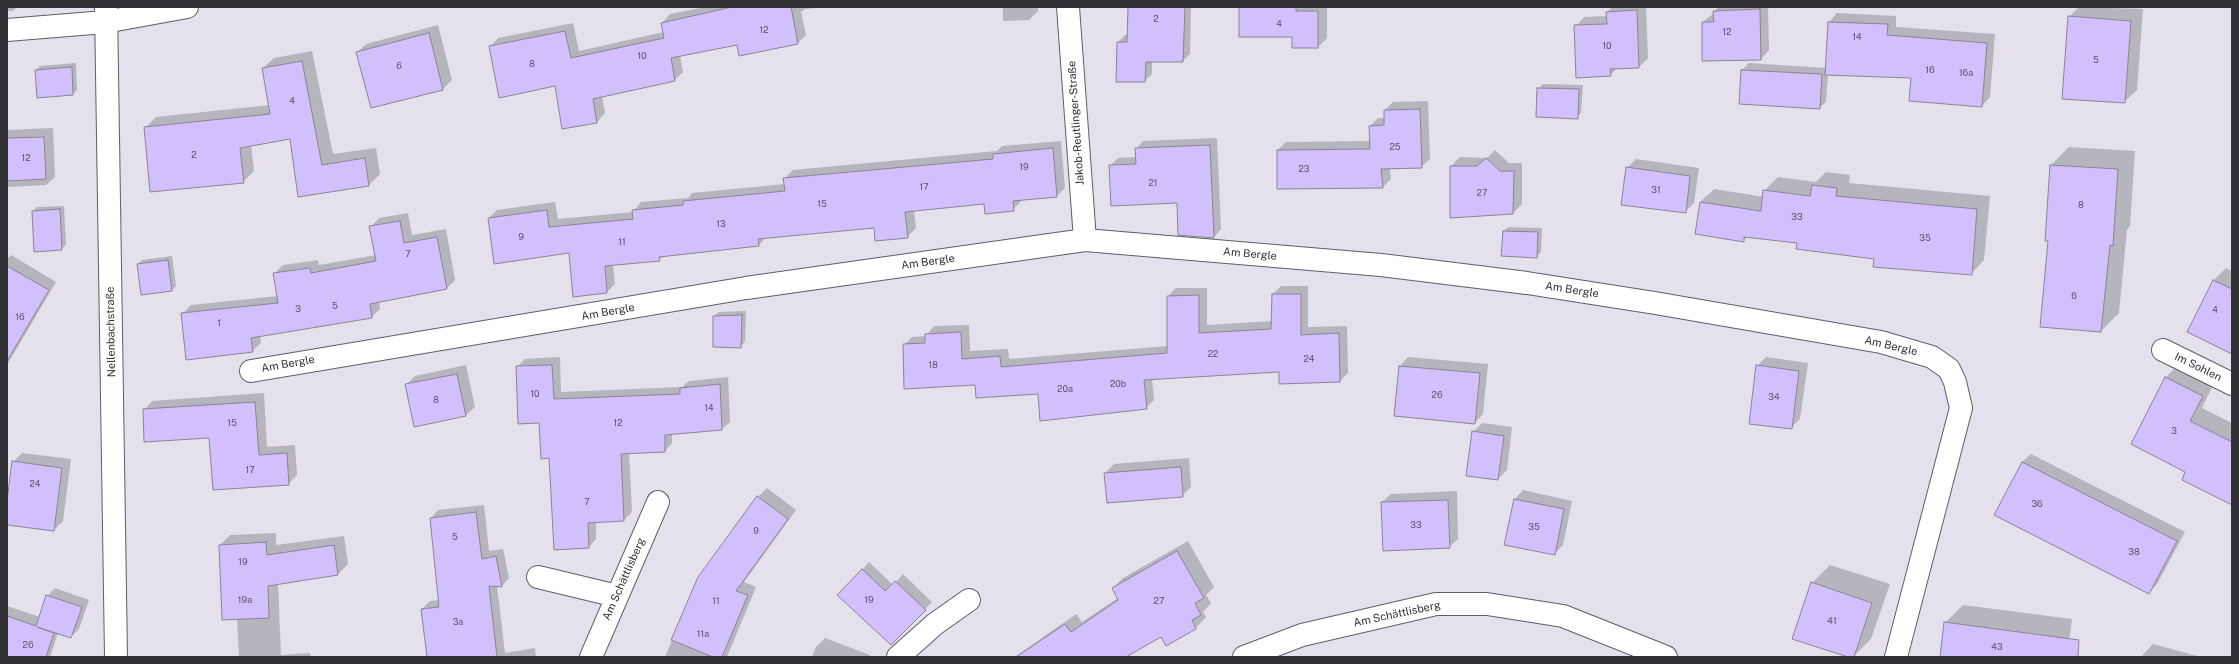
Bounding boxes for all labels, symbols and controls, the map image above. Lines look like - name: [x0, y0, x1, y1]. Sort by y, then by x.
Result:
- house number: 2: [1153, 14, 1159, 24]
- house number: 4: [1276, 19, 1282, 29]
- house number: 12: [759, 25, 769, 35]
- house number: 12: [1722, 27, 1732, 37]
- house number: 14: [1852, 32, 1862, 42]
- house number: 10: [1602, 41, 1612, 51]
- house number: 10: [637, 51, 647, 61]
- house number: 5: [2093, 55, 2099, 65]
- house number: 8: [529, 59, 535, 69]
- street label: Jakob-Reutlinger-Straße: [1065, 60, 1087, 186]
- house number: 6: [396, 61, 402, 71]
- house number: 16: [1925, 65, 1935, 75]
- house number: 16a: [1959, 68, 1973, 78]
- house number: 4: [289, 96, 295, 106]
- house number: 25: [1389, 142, 1401, 152]
- house number: 2: [191, 150, 197, 160]
- house number: 12: [21, 153, 31, 163]
- house number: 19: [1019, 162, 1029, 172]
- house number: 23: [1298, 164, 1310, 174]
- house number: 21: [1148, 178, 1158, 188]
- house number: 17: [919, 182, 929, 192]
- house number: 31: [1651, 185, 1661, 195]
- house number: 27: [1477, 188, 1487, 198]
- house number: 15: [817, 199, 827, 209]
- house number: 8: [2078, 200, 2084, 210]
- house number: 33: [1791, 212, 1803, 222]
- house number: 13: [716, 219, 726, 229]
- house number: 9: [518, 232, 524, 242]
- house number: 35: [1919, 233, 1931, 243]
- house number: 11: [618, 237, 626, 247]
- street label: Am Bergle: [1223, 245, 1277, 263]
- house number: 7: [405, 249, 411, 259]
- street label: Am Bergle: [900, 252, 956, 272]
- street label: Am Bergle: [1544, 279, 1600, 301]
- street label: Nellenbachstraße: [104, 287, 118, 377]
- house number: 6: [2071, 291, 2077, 301]
- house number: 5: [332, 301, 338, 311]
- street label: Am Bergle: [580, 301, 636, 323]
- house number: 3: [295, 304, 301, 314]
- house number: 4: [2212, 305, 2218, 315]
- house number: 16: [15, 312, 25, 322]
- house number: 1: [217, 318, 221, 328]
- street label: Am Bergle: [1863, 334, 1919, 358]
- house number: 22: [1208, 349, 1218, 359]
- street label: Im Sohlen: [2172, 350, 2224, 384]
- street label: Am Bergle: [260, 353, 316, 375]
- house number: 24: [1303, 354, 1315, 364]
- house number: 18: [928, 360, 938, 370]
- house number: 20b: [1110, 379, 1126, 389]
- house number: 20a: [1057, 384, 1073, 394]
- house number: 10: [530, 389, 540, 399]
- house number: 26: [1432, 390, 1442, 400]
- house number: 34: [1768, 392, 1780, 402]
- house number: 8: [433, 395, 439, 405]
- house number: 14: [704, 403, 714, 413]
- house number: 15: [227, 418, 237, 428]
- house number: 12: [613, 418, 623, 428]
- house number: 3: [2171, 426, 2177, 436]
- house number: 17: [245, 465, 255, 475]
- house number: 24: [29, 479, 41, 489]
- house number: 7: [584, 497, 590, 507]
- house number: 36: [2031, 499, 2043, 509]
- house number: 33: [1410, 520, 1422, 530]
- house number: 35: [1528, 522, 1540, 532]
- house number: 9: [753, 526, 759, 536]
- house number: 5: [452, 532, 458, 542]
- street label: Am Schättlisberg: [600, 536, 648, 622]
- house number: 38: [2128, 547, 2140, 557]
- house number: 19: [238, 557, 248, 567]
- house number: 19a: [238, 595, 252, 605]
- house number: 19: [864, 595, 874, 605]
- house number: 11: [712, 596, 720, 606]
- house number: 27: [1154, 596, 1164, 606]
- street label: Am Schättlisberg: [1352, 598, 1442, 630]
- house number: 41: [1827, 616, 1837, 626]
- house number: 3a: [453, 617, 463, 627]
- house number: 11a: [697, 629, 709, 639]
- house number: 26: [23, 640, 33, 650]
- house number: 43: [1991, 642, 2003, 652]

